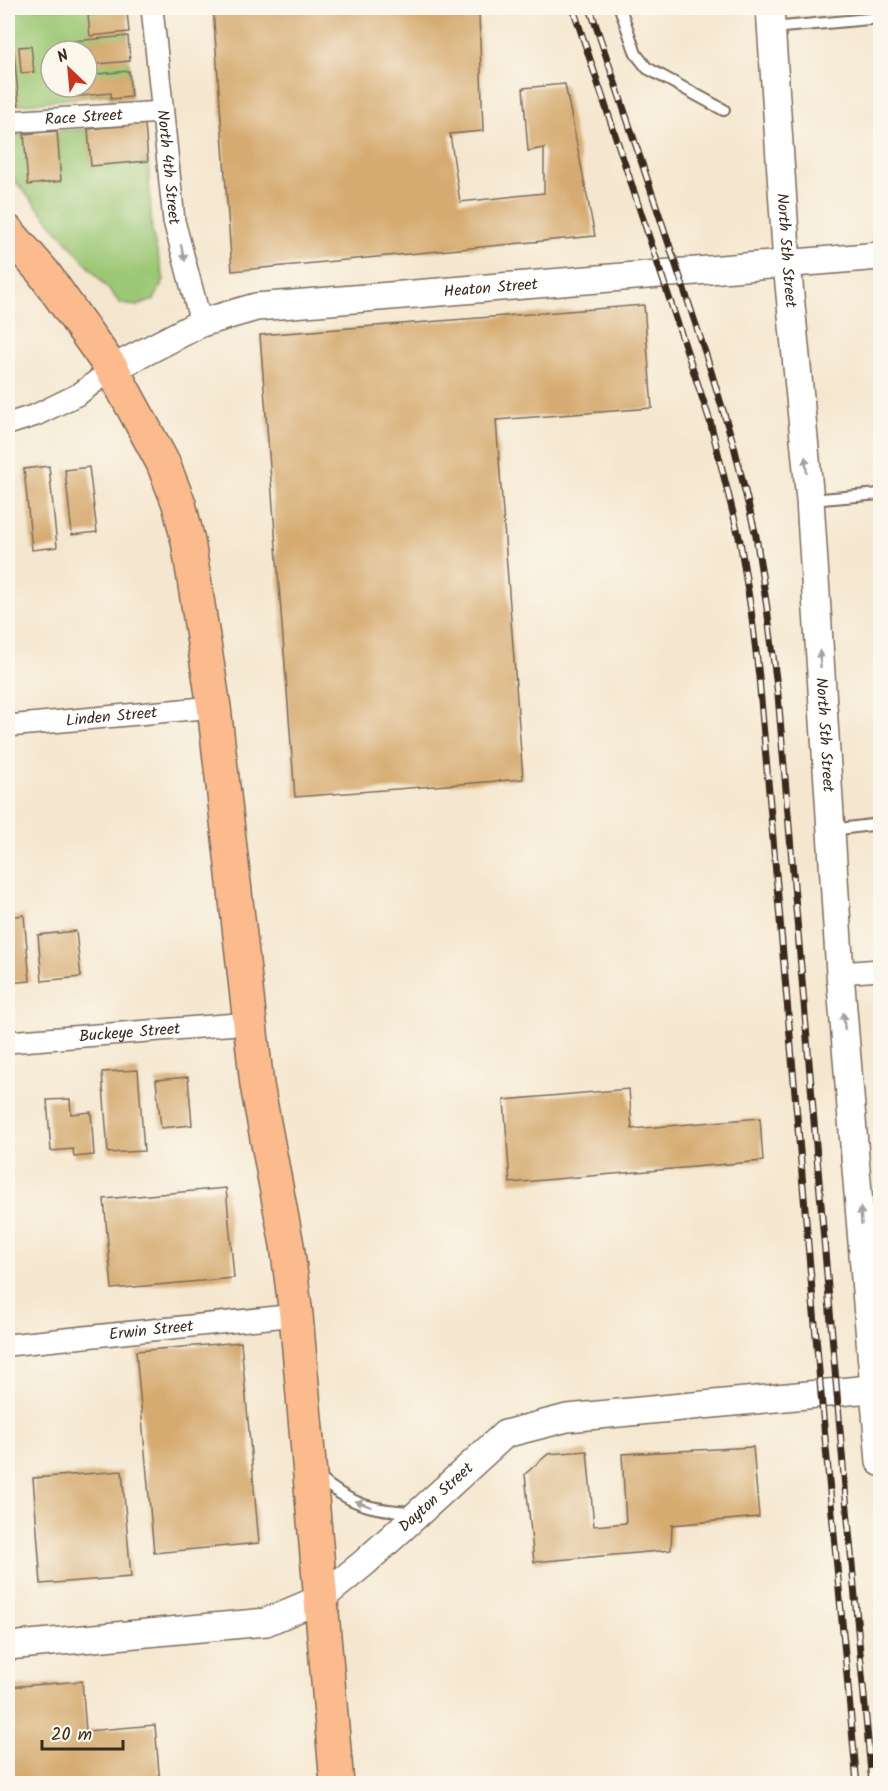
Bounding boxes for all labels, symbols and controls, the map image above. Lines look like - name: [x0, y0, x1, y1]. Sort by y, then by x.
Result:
- north arrow: [39, 39, 99, 99]
- text: N: [53, 43, 73, 70]
- street label: Race Street: [44, 102, 124, 132]
- street label: North 4th Street: [150, 109, 187, 228]
- street label: North 5th Street: [770, 192, 804, 310]
- one-way arrow: [178, 244, 188, 262]
- street label: Heaton Street: [443, 271, 540, 304]
- one-way arrow: [801, 455, 811, 474]
- one-way arrow: [815, 650, 824, 669]
- street label: North 5th Street: [809, 677, 841, 794]
- street label: Linden Street: [65, 700, 159, 733]
- one-way arrow: [839, 1012, 849, 1031]
- street label: Buckeye Street: [78, 1016, 182, 1049]
- one-way arrow: [856, 1206, 866, 1225]
- street label: Erwin Street: [108, 1313, 195, 1347]
- street label: Dayton Street: [393, 1456, 480, 1538]
- one-way arrow: [354, 1499, 372, 1509]
- scale bar: [42, 1713, 123, 1751]
- text: 20 m: [51, 1721, 92, 1750]

